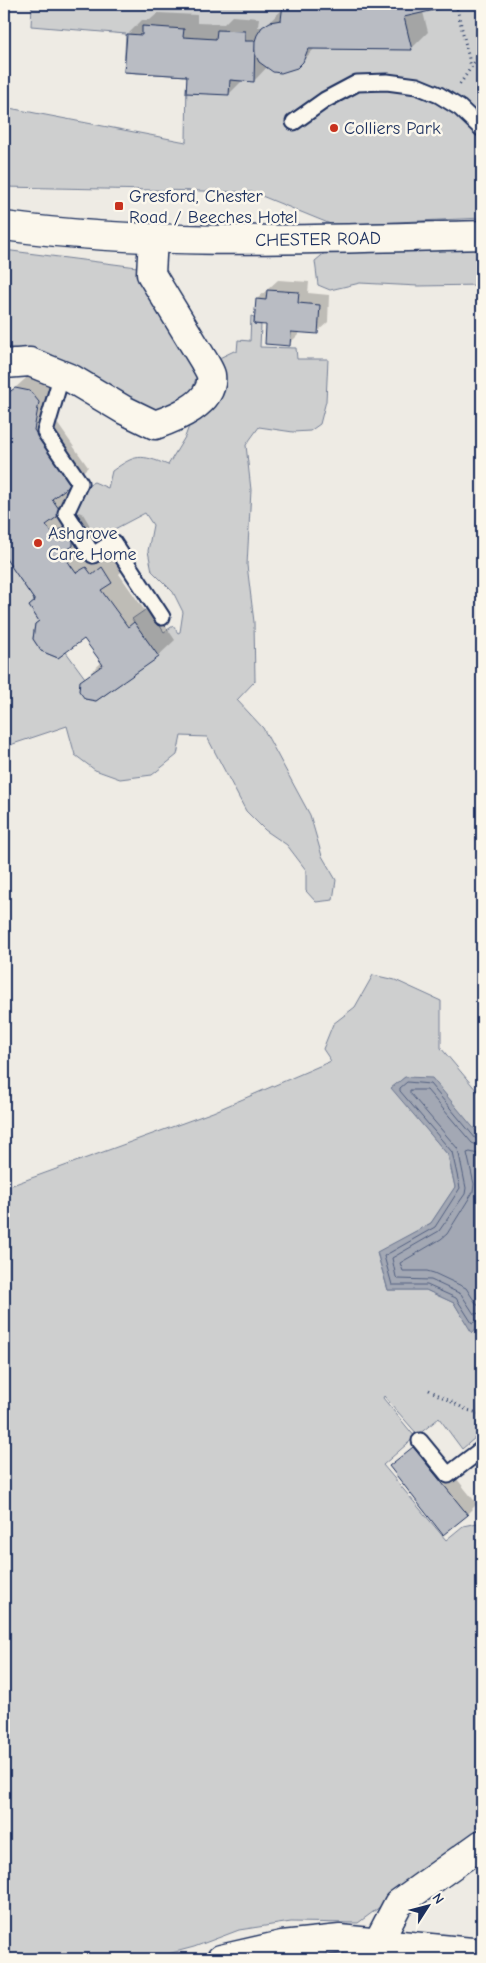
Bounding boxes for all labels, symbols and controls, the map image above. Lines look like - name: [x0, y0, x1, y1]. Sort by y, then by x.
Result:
- place label: Colliers Park: [344, 118, 441, 139]
- marker: Colliers Park: [328, 122, 340, 134]
- place label: Gresford, Chester Road / Beeches Hotel: [129, 186, 298, 228]
- marker: Gresford, Chester Road / Beeches Hotel: [113, 200, 125, 212]
- street label: CHESTER ROAD: [255, 228, 381, 251]
- place label: Ashgrove Care Home: [48, 523, 137, 565]
- marker: Ashgrove Care Home: [32, 537, 44, 549]
- north arrow: [404, 1880, 454, 1930]
- text: N: [429, 1890, 448, 1907]

